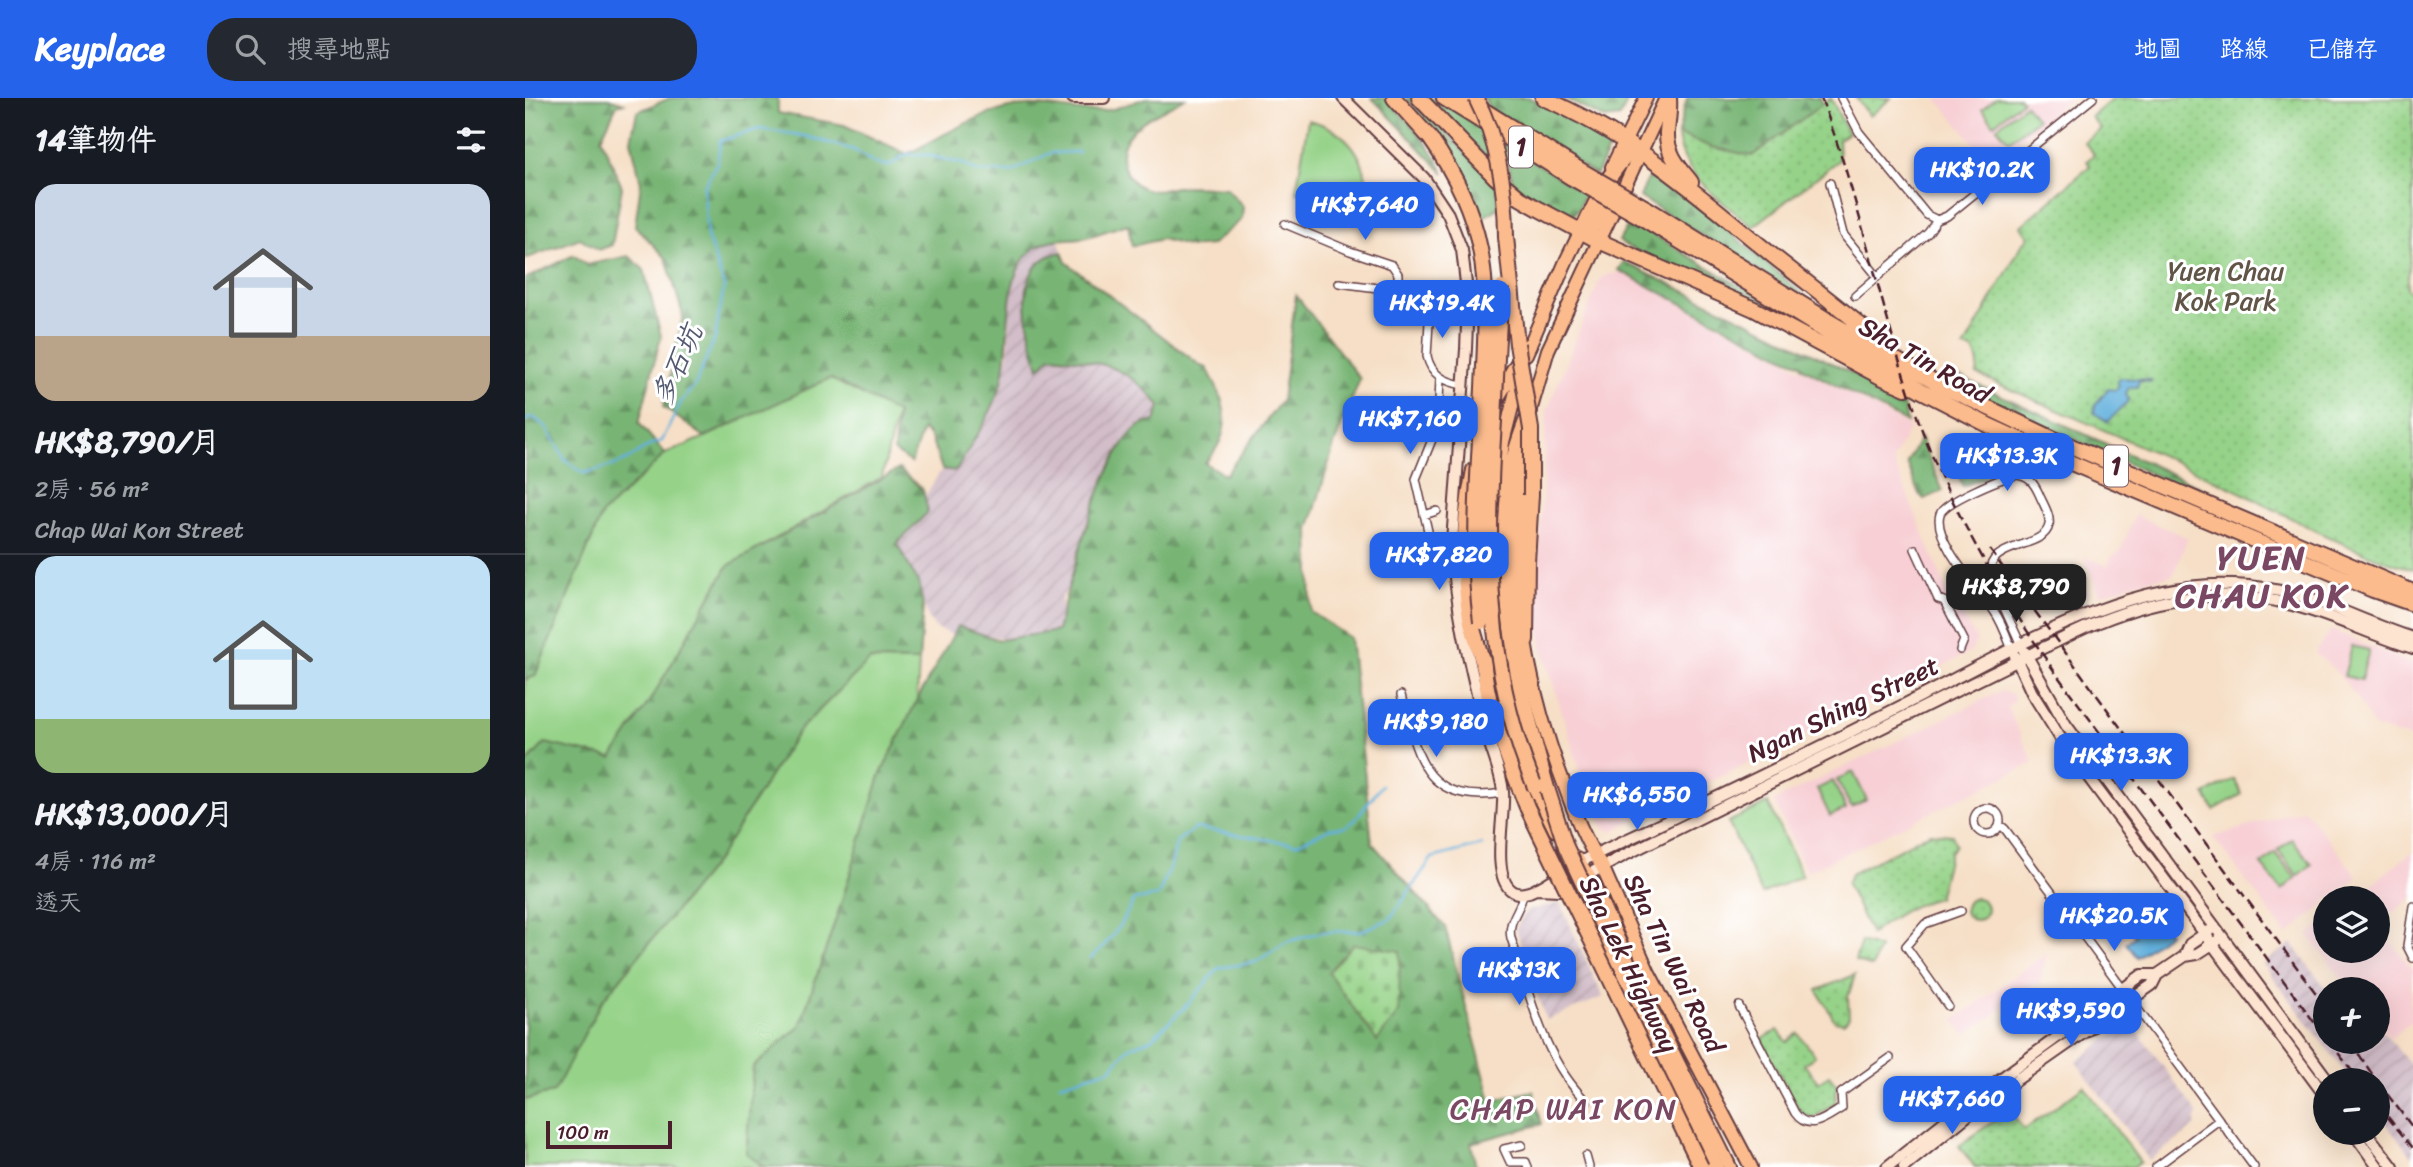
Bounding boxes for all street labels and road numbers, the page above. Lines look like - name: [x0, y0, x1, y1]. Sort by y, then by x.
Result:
- road number: 1: [1509, 126, 1533, 168]
- street label: Sha Tin Road: [1850, 303, 2002, 418]
- road number: 1: [2104, 446, 2128, 486]
- street label: Ngan Shing Street: [1739, 642, 1947, 776]
- street label: Sha Tin Wai Road: [1611, 865, 1738, 1063]
- street label: Sha Lek Highway: [1566, 867, 1692, 1061]

